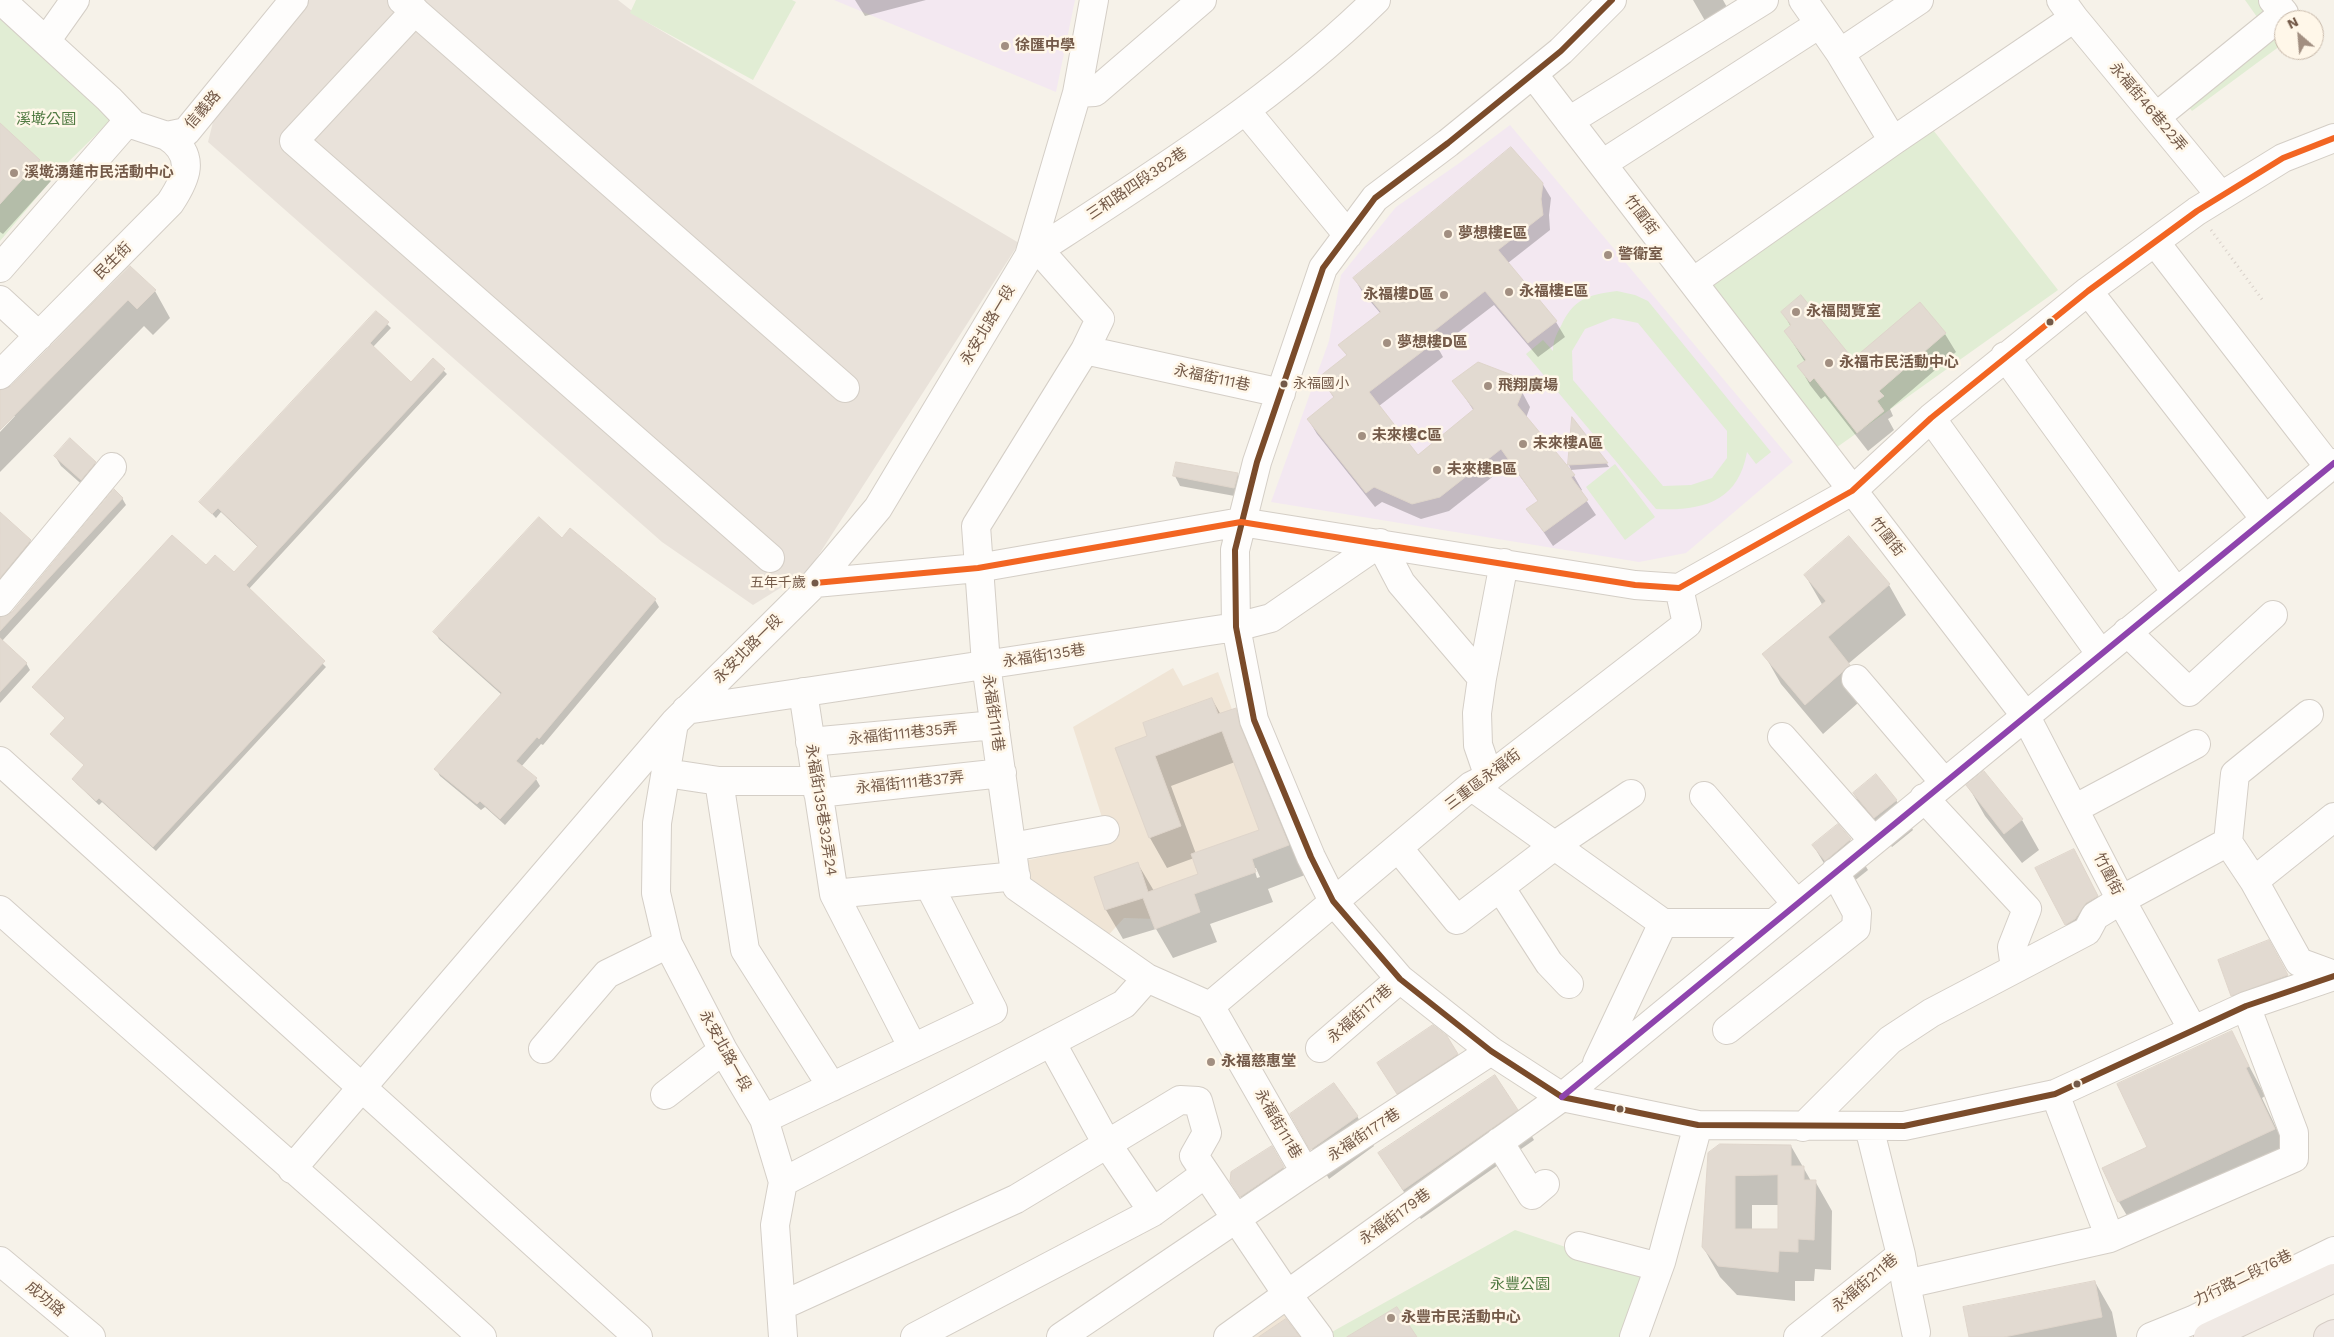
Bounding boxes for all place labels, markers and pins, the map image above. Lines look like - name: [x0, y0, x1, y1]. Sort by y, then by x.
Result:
- place label: 徐匯中學: [1015, 37, 1075, 55]
- marker: 徐匯中學: [999, 40, 1011, 52]
- place label: 溪墘湧蓮市民活動中心: [24, 164, 174, 182]
- marker: 溪墘湧蓮市民活動中心: [8, 167, 20, 179]
- place label: 夢想樓E區: [1458, 225, 1527, 243]
- marker: 夢想樓E區: [1442, 228, 1454, 240]
- place label: 警衛室: [1618, 246, 1663, 264]
- marker: 警衛室: [1602, 249, 1614, 261]
- place label: 永福樓E區: [1519, 283, 1588, 301]
- place label: 永福樓D區: [1363, 286, 1434, 304]
- marker: 永福樓E區: [1503, 286, 1515, 298]
- marker: 永福樓D區: [1438, 289, 1450, 301]
- place label: 永福閱覽室: [1806, 303, 1881, 321]
- marker: 永福閱覽室: [1790, 306, 1802, 318]
- unlabelled marker: [2045, 317, 2055, 327]
- place label: 夢想樓D區: [1397, 334, 1468, 352]
- marker: 夢想樓D區: [1381, 337, 1393, 349]
- place label: 永福市民活動中心: [1839, 354, 1959, 372]
- marker: 永福市民活動中心: [1823, 357, 1835, 369]
- place label: 永福國小: [1293, 376, 1349, 392]
- place label: 飛翔廣場: [1498, 377, 1558, 395]
- marker: 永福國小: [1279, 379, 1289, 389]
- marker: 飛翔廣場: [1482, 380, 1494, 392]
- place label: 未來樓C區: [1372, 427, 1442, 445]
- marker: 未來樓C區: [1356, 430, 1368, 442]
- place label: 未來樓A區: [1533, 435, 1603, 453]
- marker: 未來樓A區: [1517, 438, 1529, 450]
- place label: 未來樓B區: [1447, 461, 1517, 479]
- marker: 未來樓B區: [1431, 464, 1443, 476]
- place label: 五年千歲: [750, 575, 806, 591]
- marker: 五年千歲: [810, 578, 820, 588]
- place label: 永福慈惠堂: [1221, 1053, 1296, 1071]
- marker: 永福慈惠堂: [1205, 1056, 1217, 1068]
- unlabelled marker: [2072, 1079, 2082, 1089]
- unlabelled marker: [1615, 1104, 1625, 1114]
- place label: 永豐市民活動中心: [1401, 1309, 1521, 1327]
- marker: 永豐市民活動中心: [1385, 1312, 1397, 1324]

